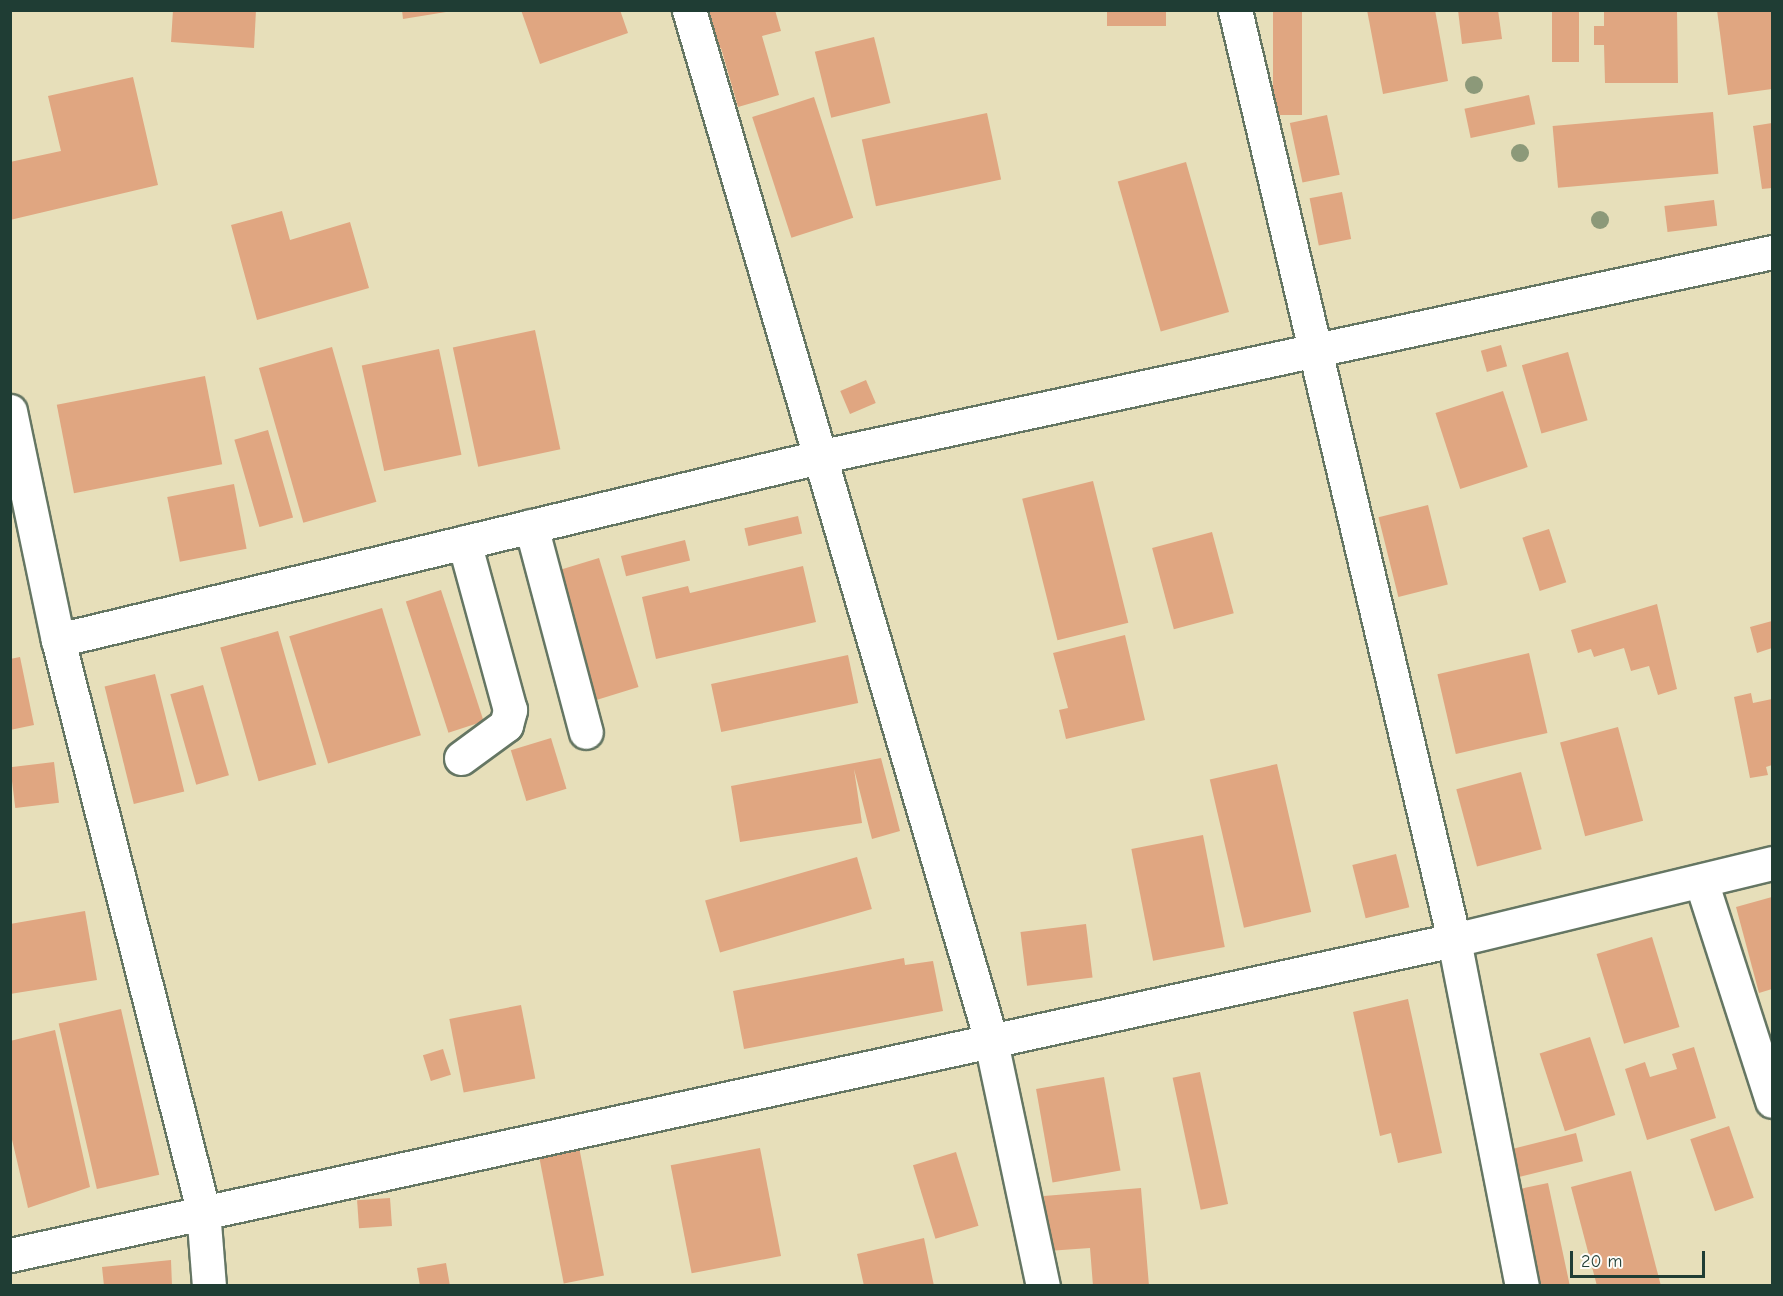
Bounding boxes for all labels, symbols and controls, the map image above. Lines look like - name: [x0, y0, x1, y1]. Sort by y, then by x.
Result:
- scale bar: [1573, 1239, 1708, 1277]
- text: 20 m: [1581, 1251, 1622, 1272]

